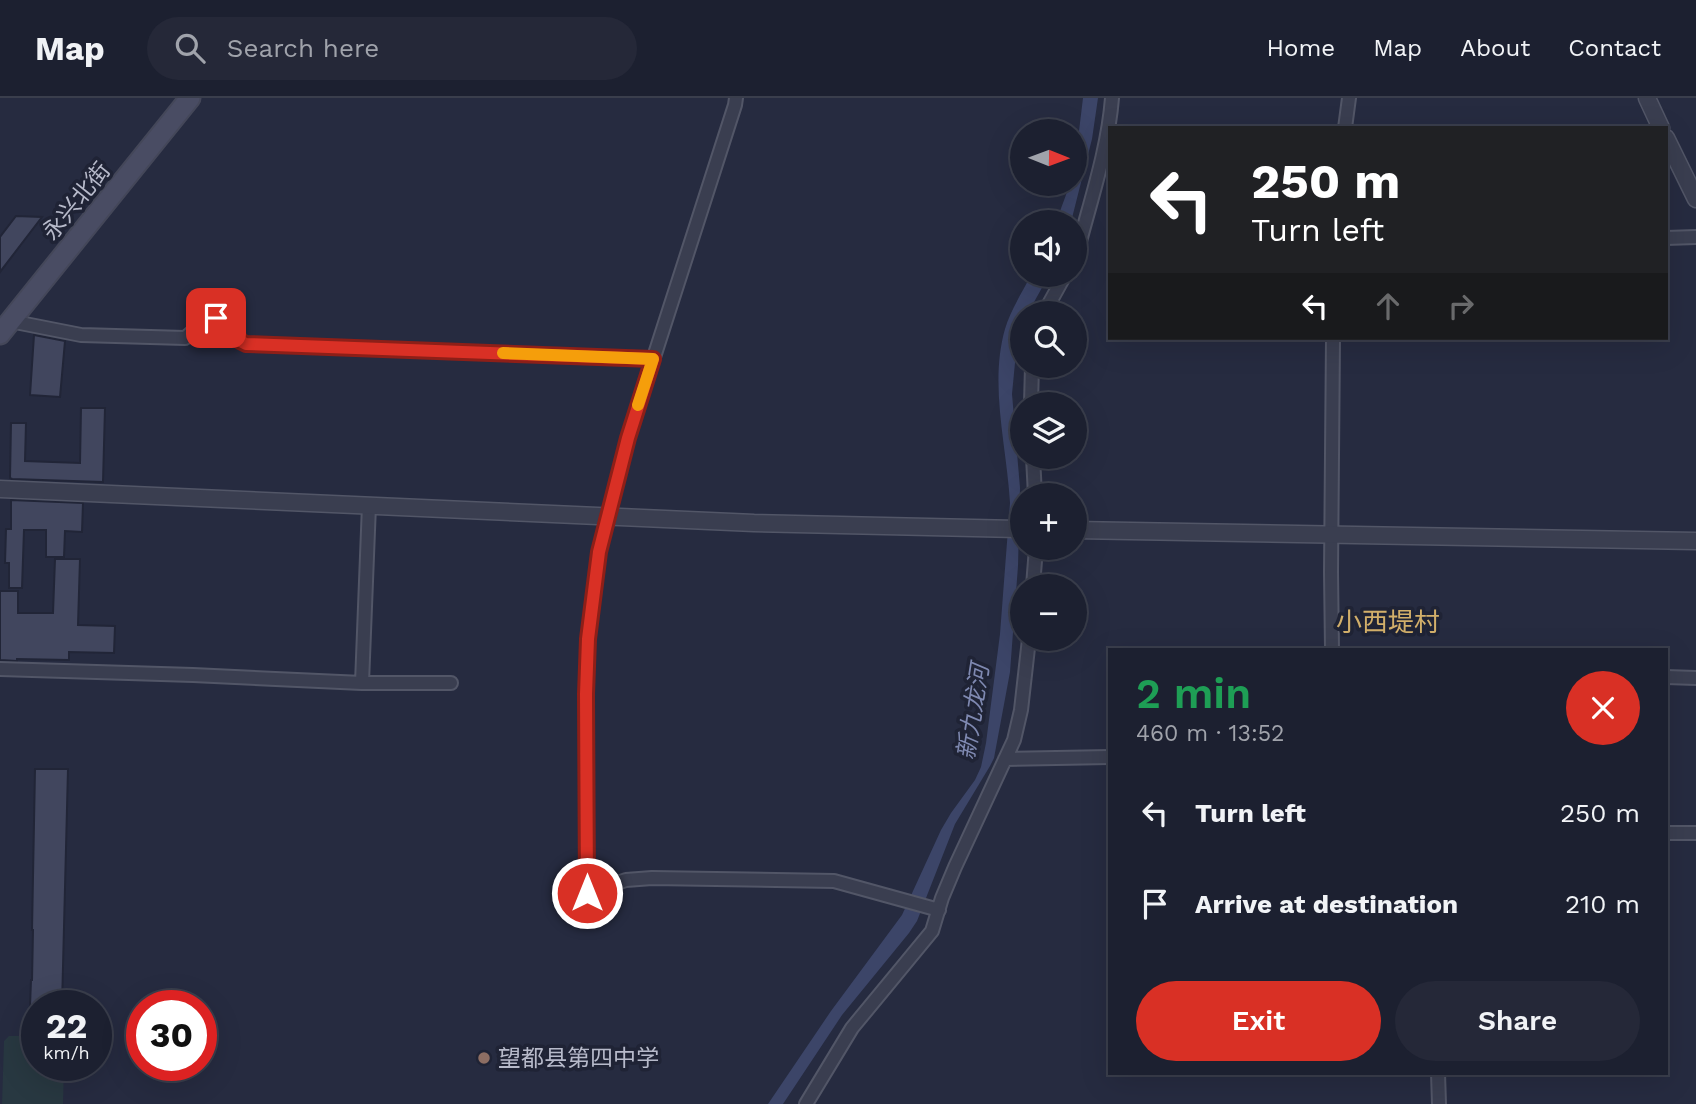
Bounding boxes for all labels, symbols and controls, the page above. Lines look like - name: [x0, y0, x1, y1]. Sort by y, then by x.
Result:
- search box: [147, 17, 637, 80]
- text: Map: [35, 29, 105, 68]
- icon: search: [171, 29, 209, 67]
- text: Search here: [227, 33, 379, 63]
- text: Home: [1267, 34, 1335, 62]
- text: Map: [1373, 34, 1422, 62]
- text: About: [1460, 34, 1530, 62]
- text: Contact: [1568, 34, 1661, 62]
- north arrow: [1010, 119, 1087, 196]
- map controls: [1010, 119, 1087, 651]
- text: 250 m: [1251, 152, 1400, 210]
- icon: left: [1136, 154, 1227, 245]
- street label: 永兴北街: [37, 157, 116, 246]
- button: sound: [1010, 210, 1087, 287]
- text: Turn left: [1251, 211, 1384, 249]
- icon: left: [1296, 287, 1334, 325]
- icon: ahead: [1369, 287, 1407, 325]
- icon: right: [1442, 287, 1480, 325]
- pin: [186, 288, 246, 348]
- icon: arrive: [197, 299, 235, 337]
- button: search: [1010, 301, 1087, 378]
- button: layers: [1010, 392, 1087, 469]
- button: +: [1010, 483, 1087, 560]
- button: −: [1010, 574, 1087, 651]
- district label: 小西堤村: [1336, 607, 1440, 637]
- water label: 新九龙河: [952, 658, 995, 762]
- text: 2 min: [1136, 669, 1251, 718]
- button: close: [1566, 671, 1640, 745]
- text: 460 m · 13:52: [1136, 720, 1285, 747]
- icon: left: [1136, 794, 1174, 832]
- text: Turn left: [1195, 798, 1306, 828]
- text: 250 m: [1560, 798, 1640, 828]
- position arrow: [550, 856, 624, 930]
- icon: arrive: [1136, 885, 1174, 923]
- text: Arrive at destination: [1195, 889, 1458, 919]
- text: 210 m: [1565, 889, 1640, 919]
- button: Exit: [1136, 981, 1381, 1061]
- button: Share: [1395, 981, 1640, 1061]
- speed limit sign: 30: [126, 990, 217, 1081]
- text: 22: [46, 1005, 87, 1047]
- text: km/h: [43, 1042, 90, 1063]
- place label: 望都县第四中学: [498, 1045, 659, 1072]
- marker: 望都县第四中学: [476, 1050, 492, 1066]

